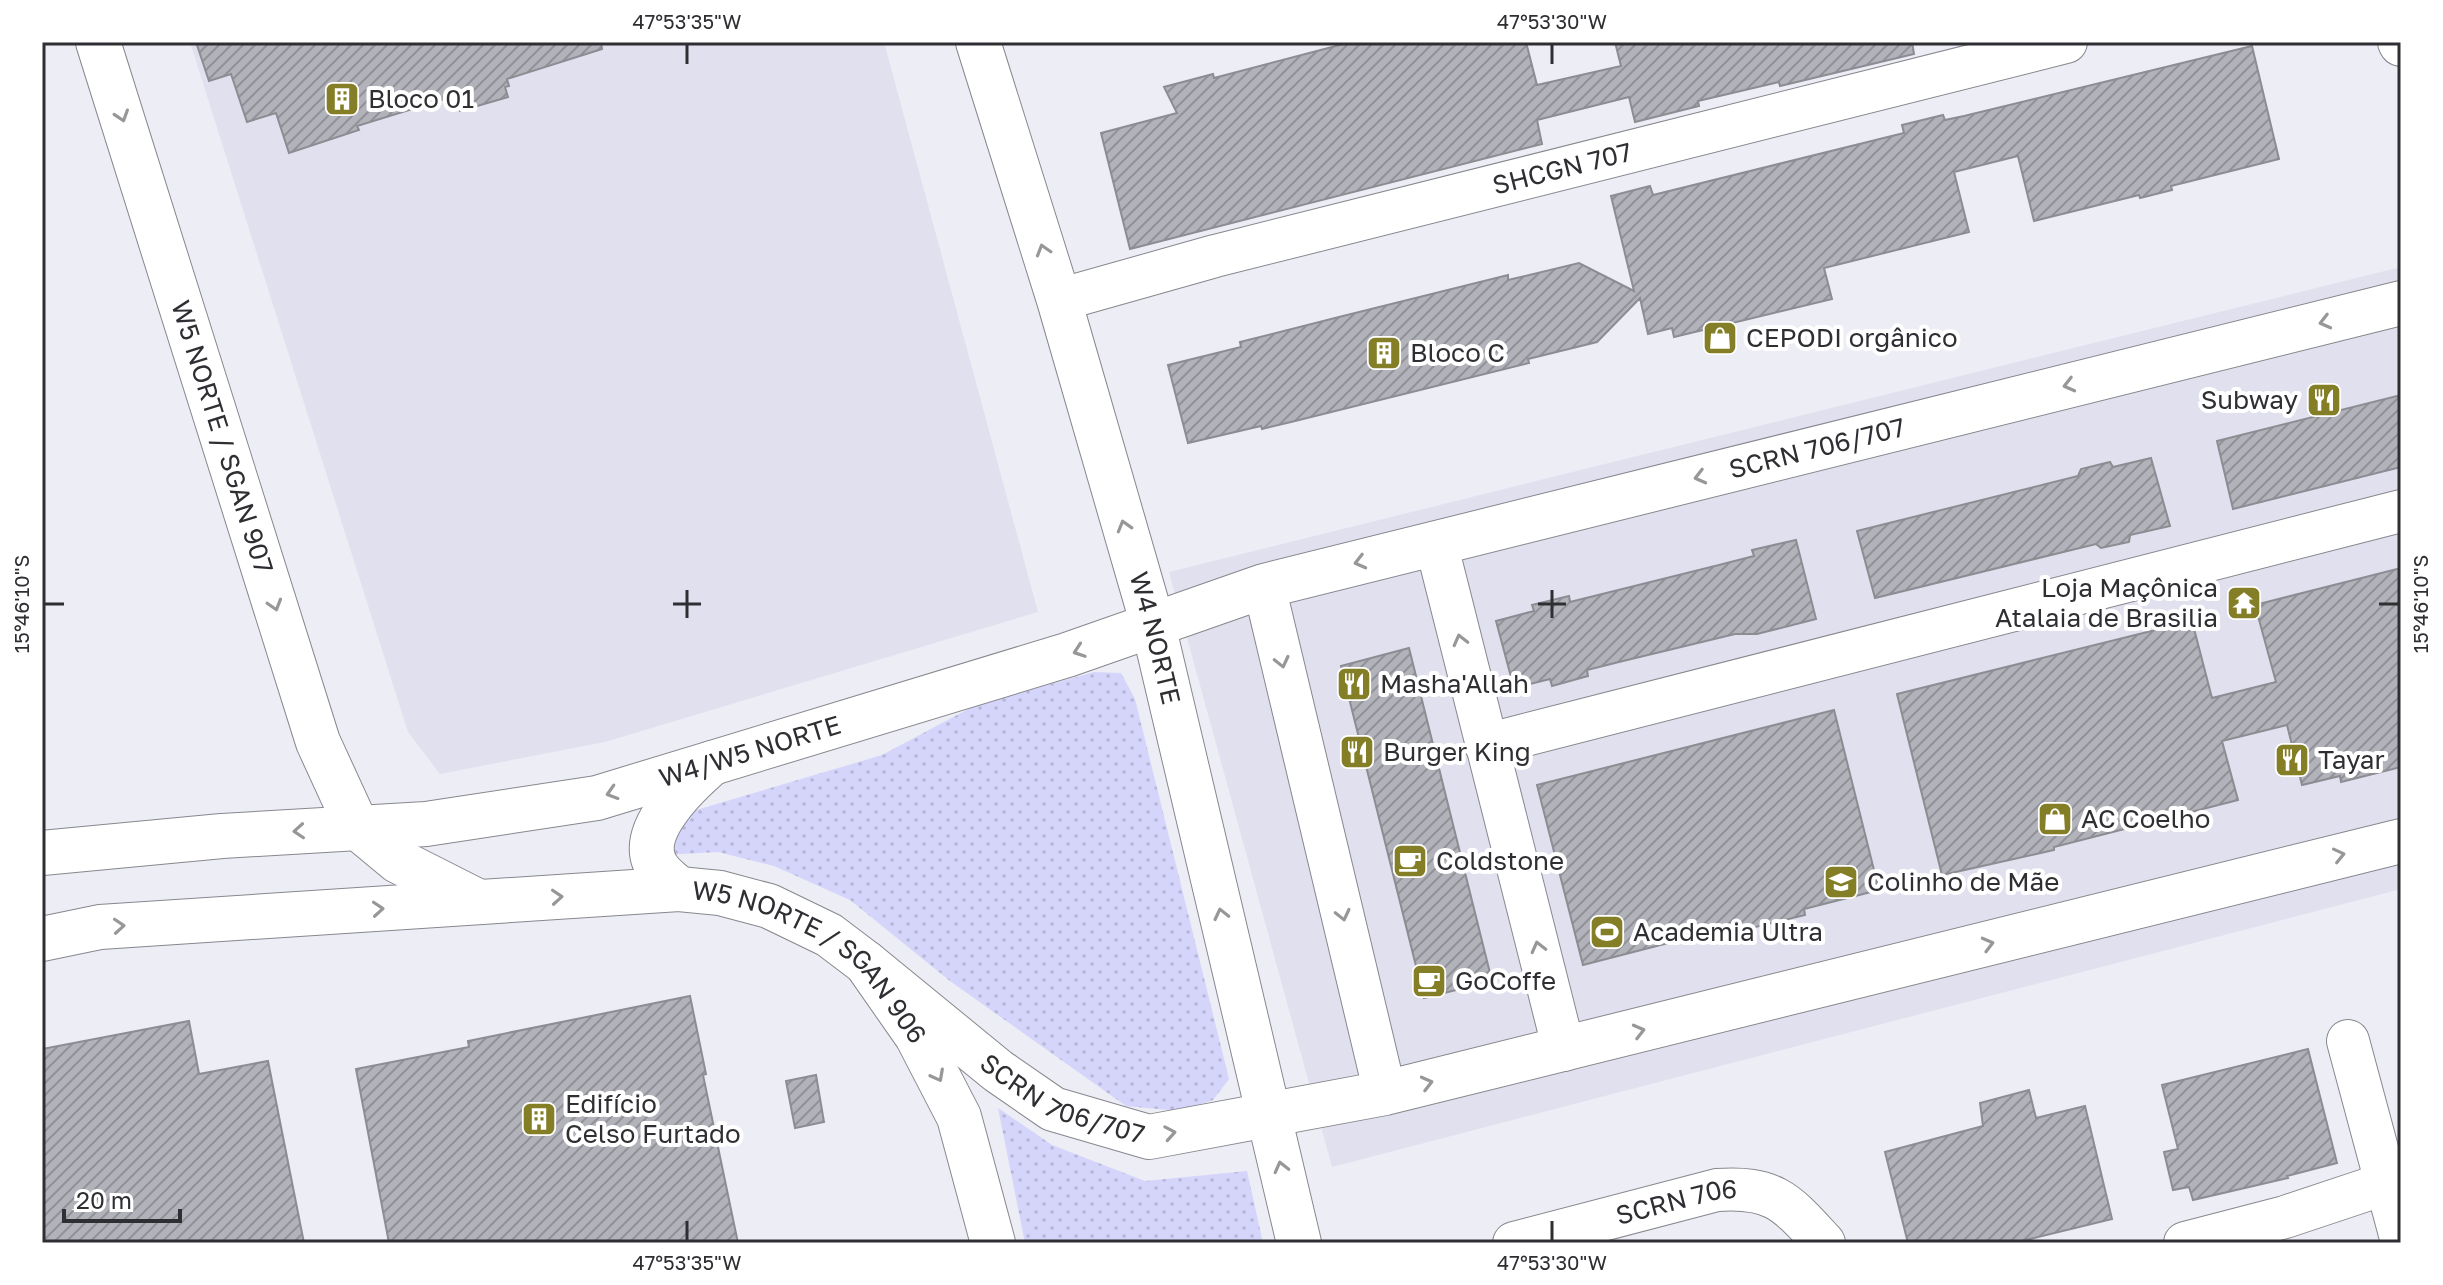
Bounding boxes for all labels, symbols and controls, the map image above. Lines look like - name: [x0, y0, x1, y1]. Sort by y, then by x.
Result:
- text: 47°53'35"W: [633, 9, 742, 33]
- text: 47°53'30"W: [1497, 9, 1607, 33]
- building icon: Bloco 01: [323, 80, 361, 118]
- place label: Bloco 01: [368, 83, 474, 114]
- one-way arrow: [113, 109, 129, 123]
- street label: SHCGN 707: [1489, 136, 1635, 201]
- one-way arrow: [1036, 244, 1052, 257]
- street label: W5 NORTE / SGAN 907: [165, 297, 280, 577]
- one-way arrow: [2319, 312, 2333, 329]
- shop icon: CEPODI orgânico: [1701, 319, 1739, 357]
- place label: CEPODI orgânico: [1746, 322, 1958, 353]
- building icon: Bloco C: [1365, 334, 1403, 372]
- place label: Bloco C: [1410, 337, 1505, 368]
- one-way arrow: [2062, 376, 2076, 393]
- restaurant icon: Subway: [2305, 381, 2343, 419]
- place label: Subway: [2201, 384, 2298, 415]
- street label: SCRN 706/707: [1726, 411, 1908, 485]
- one-way arrow: [1694, 468, 1708, 485]
- one-way arrow: [1117, 520, 1133, 534]
- one-way arrow: [1354, 552, 1368, 569]
- text: 15°46'10"S: [9, 555, 33, 653]
- text: 15°46'10"S: [2408, 555, 2432, 653]
- street label: W4 NORTE: [1123, 568, 1187, 707]
- place label: Loja Maçônica Atalaia de Brasilia: [1995, 572, 2218, 633]
- temple icon: Loja Maçônica Atalaia de Brasilia: [2225, 584, 2263, 622]
- one-way arrow: [266, 598, 282, 611]
- one-way arrow: [1453, 634, 1470, 648]
- one-way arrow: [1073, 641, 1087, 657]
- one-way arrow: [1273, 654, 1290, 668]
- restaurant icon: Masha'Allah: [1335, 665, 1373, 703]
- place label: Masha'Allah: [1380, 668, 1529, 699]
- street label: W4/W5 NORTE: [655, 709, 844, 793]
- restaurant icon: Burger King: [1338, 733, 1376, 771]
- place label: Burger King: [1383, 736, 1531, 767]
- restaurant icon: Tayar: [2273, 741, 2311, 779]
- place label: Tayar: [2318, 744, 2385, 775]
- one-way arrow: [606, 784, 620, 800]
- shop icon: AC Coelho: [2036, 800, 2074, 838]
- place label: AC Coelho: [2081, 803, 2210, 834]
- one-way arrow: [292, 822, 305, 839]
- cafe icon: Coldstone: [1391, 842, 1429, 880]
- place label: Coldstone: [1436, 845, 1564, 876]
- one-way arrow: [2332, 847, 2345, 864]
- school or university icon: Colinho de Mãe: [1822, 863, 1860, 901]
- place label: Colinho de Mãe: [1867, 866, 2059, 897]
- street label: W5 NORTE / SGAN 906: [691, 874, 933, 1049]
- one-way arrow: [551, 889, 564, 906]
- one-way arrow: [372, 901, 385, 918]
- one-way arrow: [1333, 907, 1350, 921]
- one-way arrow: [1213, 908, 1230, 922]
- sports icon: Academia Ultra: [1588, 913, 1626, 951]
- place label: Academia Ultra: [1633, 916, 1823, 947]
- one-way arrow: [113, 918, 126, 935]
- one-way arrow: [1981, 937, 1995, 954]
- one-way arrow: [1530, 940, 1547, 954]
- cafe icon: GoCoffe: [1410, 962, 1448, 1000]
- place label: GoCoffe: [1455, 965, 1556, 996]
- one-way arrow: [1632, 1023, 1646, 1040]
- street label: SCRN 706/707: [974, 1047, 1148, 1150]
- one-way arrow: [928, 1068, 943, 1083]
- one-way arrow: [1420, 1076, 1433, 1093]
- place label: Edifício Celso Furtado: [565, 1088, 741, 1149]
- building icon: Edifício Celso Furtado: [520, 1100, 558, 1138]
- one-way arrow: [1163, 1126, 1176, 1143]
- one-way arrow: [1273, 1161, 1290, 1175]
- scale bar: [64, 1173, 180, 1223]
- street label: SCRN 706: [1613, 1173, 1737, 1231]
- text: 20 m: [76, 1185, 132, 1214]
- text: 47°53'35"W: [633, 1250, 742, 1274]
- text: 47°53'30"W: [1497, 1250, 1607, 1274]

